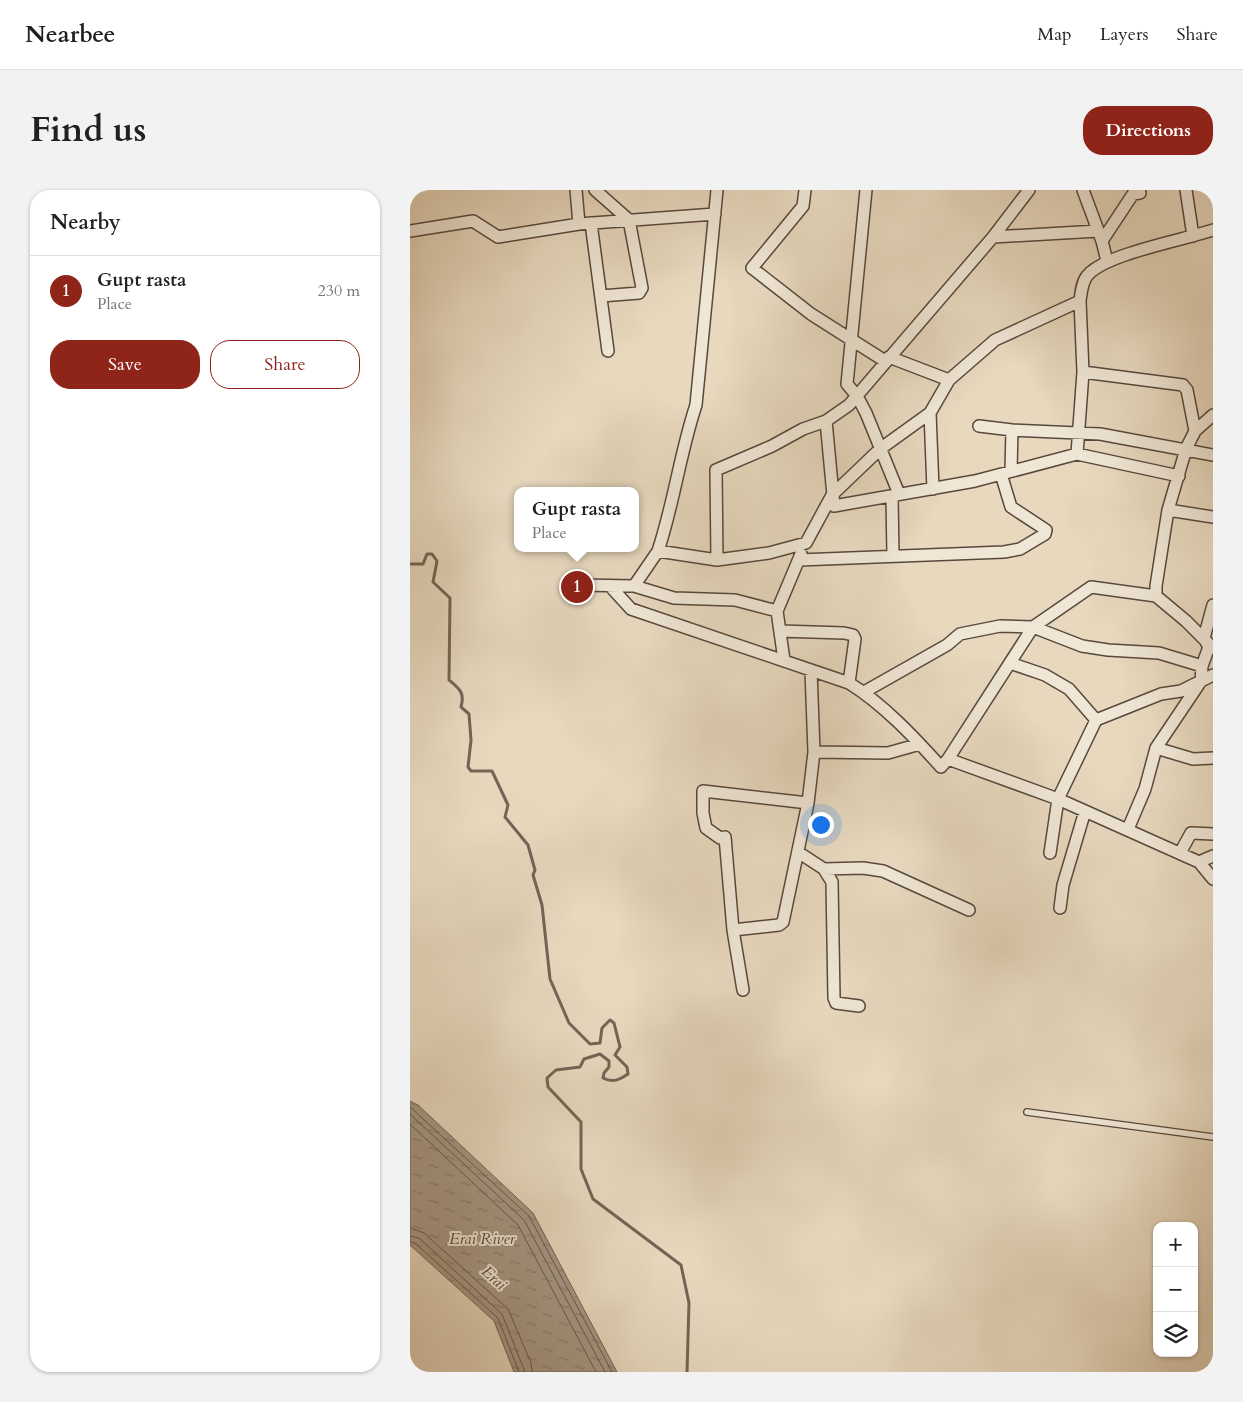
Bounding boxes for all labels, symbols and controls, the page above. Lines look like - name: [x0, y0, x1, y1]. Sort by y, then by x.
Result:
- text: Nearbee: [25, 18, 115, 51]
- text: Map: [1037, 22, 1072, 47]
- text: Layers: [1100, 22, 1149, 47]
- text: Share: [1177, 22, 1218, 47]
- text: Find us: [30, 106, 146, 154]
- button: Directions: [1083, 106, 1213, 155]
- text: Nearby: [50, 208, 121, 237]
- text: Gupt rasta: [97, 267, 186, 293]
- text: 1: [62, 280, 70, 302]
- text: 230 m: [318, 280, 360, 302]
- text: Place: [97, 293, 132, 315]
- button: Save: [50, 340, 200, 389]
- button: Share: [210, 340, 360, 389]
- popup: [514, 487, 639, 552]
- text: Gupt rasta: [532, 496, 621, 522]
- text: Place: [532, 522, 567, 544]
- pin: 1: [561, 568, 593, 606]
- your location: [808, 812, 834, 838]
- map controls: [1153, 1222, 1198, 1357]
- button: +: [1153, 1222, 1198, 1267]
- water label: Erai River: [449, 1228, 516, 1250]
- water label: Erai: [477, 1261, 512, 1296]
- button: −: [1153, 1267, 1198, 1312]
- button: layers: [1153, 1312, 1198, 1357]

